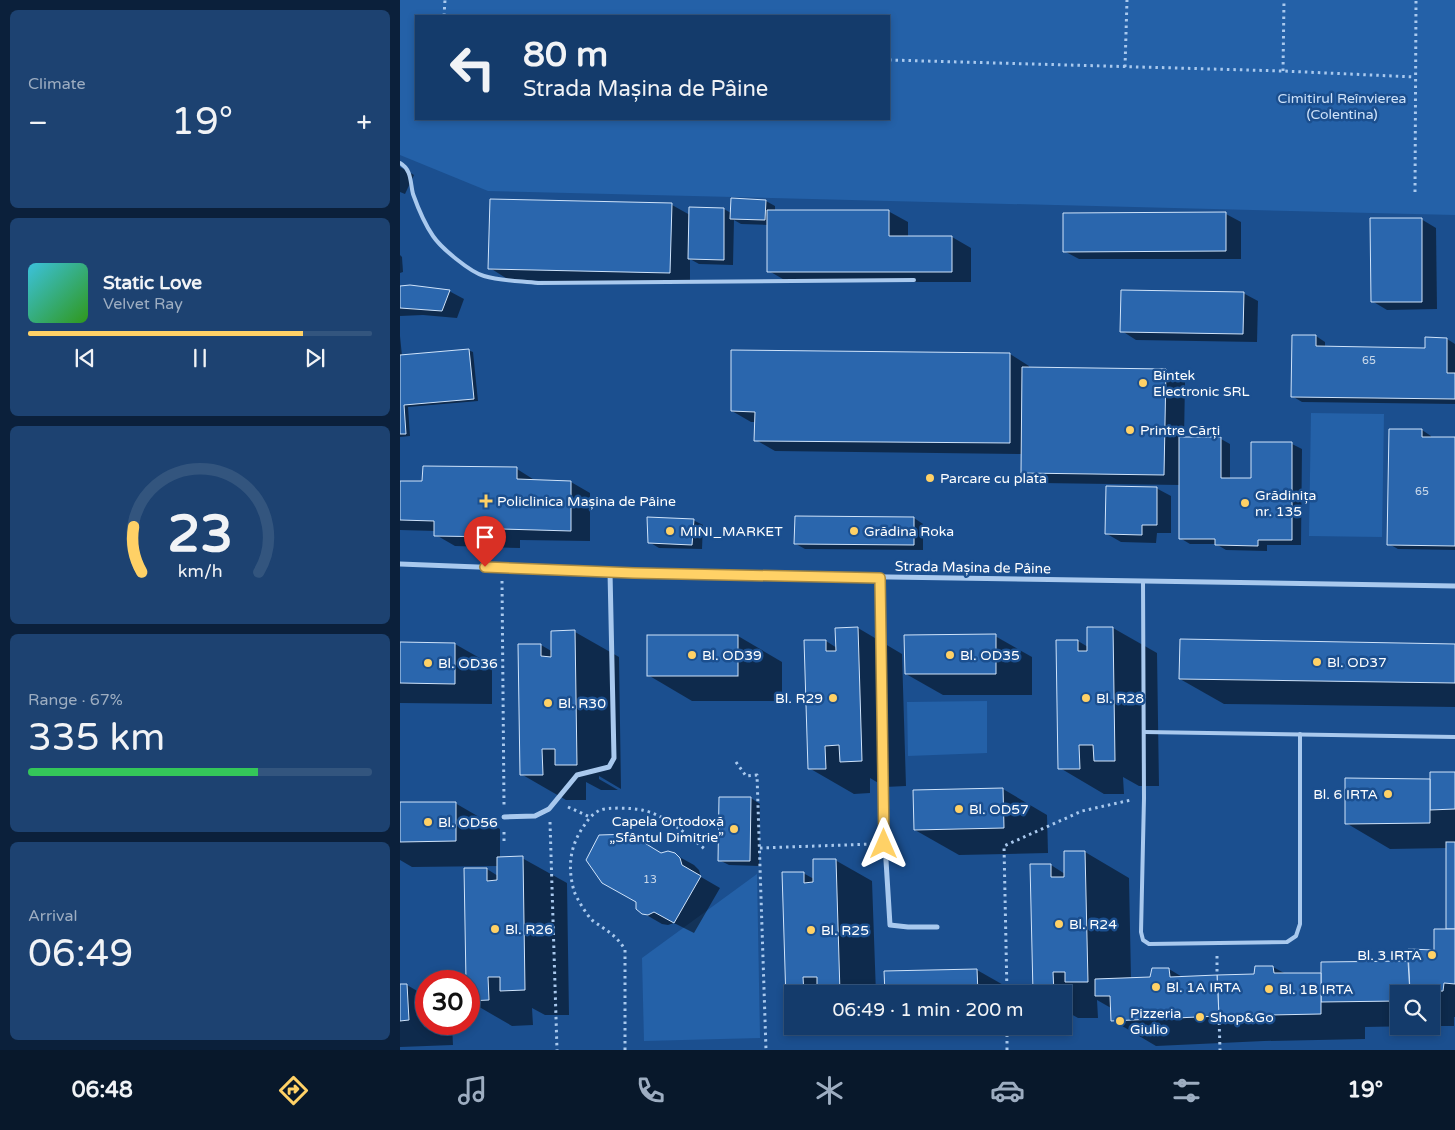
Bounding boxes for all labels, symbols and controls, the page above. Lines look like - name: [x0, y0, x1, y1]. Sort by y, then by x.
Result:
- text: 80 m: [523, 34, 608, 76]
- icon: left: [440, 35, 505, 100]
- text: Climate: [28, 74, 86, 94]
- text: Strada Mașina de Pâine: [523, 76, 768, 102]
- park label: Cimitirul Reînvierea (Colentina): [1278, 90, 1406, 123]
- text: 19°: [171, 99, 233, 145]
- text: −: [28, 106, 48, 140]
- text: +: [356, 106, 372, 140]
- text: Static Love: [103, 272, 202, 294]
- text: Velvet Ray: [103, 294, 183, 314]
- icon: previous: [71, 344, 99, 372]
- icon: pause: [186, 344, 214, 372]
- icon: next: [301, 344, 329, 372]
- house number: 65: [1362, 354, 1376, 367]
- place label: Bintek Electronic SRL: [1153, 367, 1250, 400]
- marker: Bintek Electronic SRL: [1137, 377, 1149, 389]
- place label: Printre Cărți: [1140, 422, 1220, 439]
- marker: Printre Cărți: [1124, 424, 1136, 436]
- place label: Parcare cu plata: [940, 470, 1047, 487]
- marker: Parcare cu plata: [924, 472, 936, 484]
- house number: 65: [1415, 485, 1429, 498]
- place label: Grădinița nr. 135: [1255, 487, 1316, 520]
- place label: Policlinica Mașina de Pâine: [497, 493, 676, 510]
- marker: Policlinica Mașina de Pâine: [479, 494, 493, 508]
- marker: Grădinița nr. 135: [1239, 497, 1251, 509]
- text: 23: [167, 503, 233, 566]
- pin: [464, 516, 506, 567]
- icon: arrive: [471, 523, 499, 551]
- place label: MINI_MARKET: [680, 523, 783, 540]
- place label: Grădina Roka: [864, 523, 954, 540]
- marker: MINI_MARKET: [664, 525, 676, 537]
- marker: Grădina Roka: [848, 525, 860, 537]
- street label: Strada Mașina de Pâine: [895, 558, 1051, 577]
- text: km/h: [178, 561, 222, 582]
- place label: Bl. OD39: [702, 647, 762, 664]
- place label: Bl. OD35: [960, 647, 1020, 664]
- marker: Bl. OD39: [686, 649, 698, 661]
- marker: Bl. OD35: [944, 649, 956, 661]
- place label: Bl. OD37: [1327, 654, 1387, 671]
- place label: Bl. OD36: [438, 655, 498, 672]
- marker: Bl. OD37: [1311, 656, 1323, 668]
- marker: Bl. OD36: [422, 657, 434, 669]
- text: Range · 67%: [28, 690, 123, 710]
- place label: Bl. R29: [775, 690, 823, 707]
- place label: Bl. R28: [1096, 690, 1144, 707]
- marker: Bl. R29: [827, 692, 839, 704]
- marker: Bl. R28: [1080, 692, 1092, 704]
- place label: Bl. R30: [558, 695, 606, 712]
- marker: Bl. R30: [542, 697, 554, 709]
- text: 335 km: [28, 715, 165, 761]
- place label: Bl. 6 IRTA: [1313, 786, 1378, 803]
- marker: Bl. 6 IRTA: [1382, 788, 1394, 800]
- place label: Bl. OD57: [969, 801, 1029, 818]
- marker: Bl. OD57: [953, 803, 965, 815]
- place label: Capela Ortodoxă „Sfântul Dimitrie”: [609, 813, 724, 846]
- place label: Bl. OD56: [438, 814, 498, 831]
- marker: Bl. OD56: [422, 816, 434, 828]
- position arrow: [857, 817, 909, 869]
- marker: Capela Ortodoxă „Sfântul Dimitrie”: [728, 823, 740, 835]
- house number: 13: [643, 873, 657, 886]
- text: Arrival: [28, 906, 77, 926]
- place label: Bl. R24: [1069, 916, 1117, 933]
- marker: Bl. R24: [1053, 918, 1065, 930]
- place label: Bl. R26: [505, 921, 553, 938]
- place label: Bl. R25: [821, 922, 869, 939]
- marker: Bl. R26: [489, 923, 501, 935]
- marker: Bl. R25: [805, 924, 817, 936]
- text: 06:49: [28, 931, 133, 977]
- place label: Bl. 3 IRTA: [1357, 947, 1422, 964]
- marker: Bl. 3 IRTA: [1426, 949, 1438, 961]
- speed limit sign: 30: [415, 970, 480, 1035]
- place label: Bl. 1A IRTA: [1166, 979, 1241, 996]
- marker: Bl. 1A IRTA: [1150, 981, 1162, 993]
- place label: Bl. 1B IRTA: [1279, 981, 1354, 998]
- marker: Bl. 1B IRTA: [1263, 983, 1275, 995]
- map controls: [1390, 985, 1440, 1035]
- button: search: [1390, 985, 1440, 1035]
- text: 06:49 · 1 min · 200 m: [832, 999, 1024, 1021]
- place label: Pizzeria Giulio: [1130, 1005, 1181, 1038]
- place label: Shop&Go: [1210, 1009, 1274, 1026]
- marker: Shop&Go: [1194, 1011, 1206, 1023]
- marker: Pizzeria Giulio: [1114, 1015, 1126, 1027]
- icon: directions: [276, 1073, 311, 1108]
- icon: music: [455, 1073, 490, 1108]
- icon: phone: [633, 1073, 668, 1108]
- icon: climate: [812, 1073, 847, 1108]
- icon: car: [990, 1073, 1025, 1108]
- icon: filters: [1169, 1073, 1204, 1108]
- text: 06:48: [72, 1077, 133, 1103]
- text: 19°: [1347, 1077, 1383, 1103]

